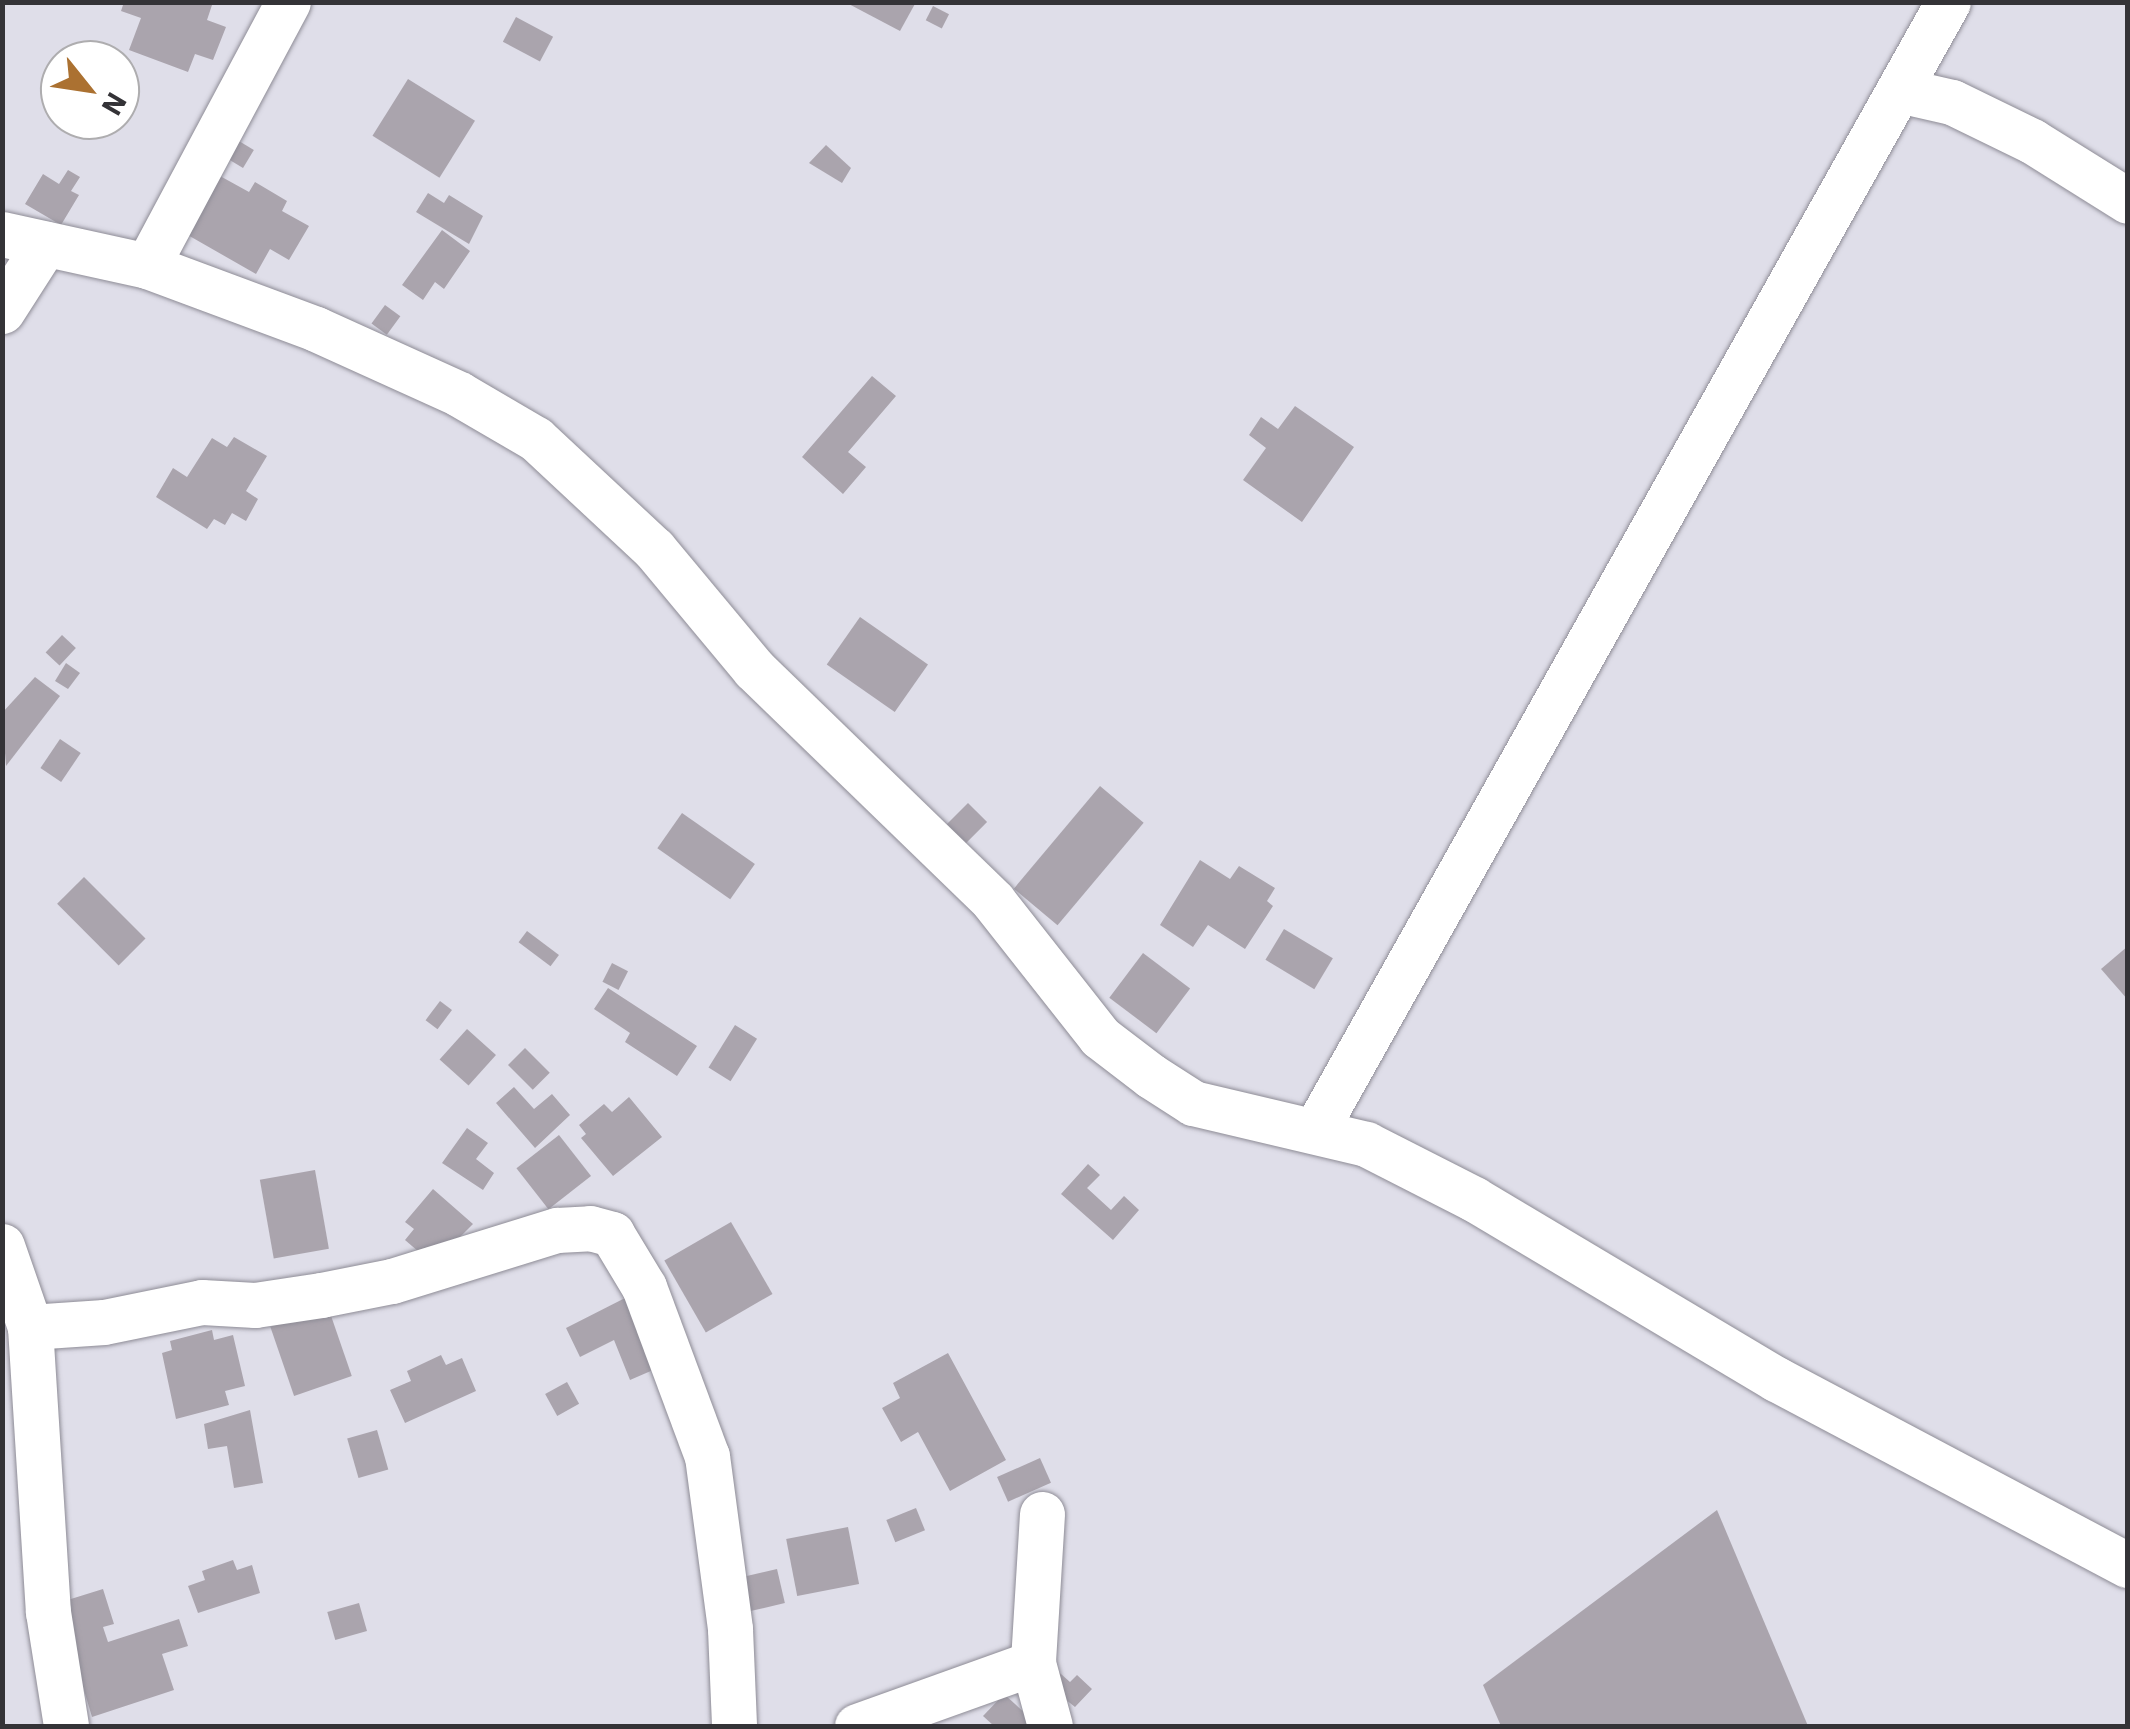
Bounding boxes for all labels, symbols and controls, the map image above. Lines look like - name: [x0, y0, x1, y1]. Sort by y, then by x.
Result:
- north arrow: [40, 40, 140, 140]
- text: N: [94, 86, 136, 122]

